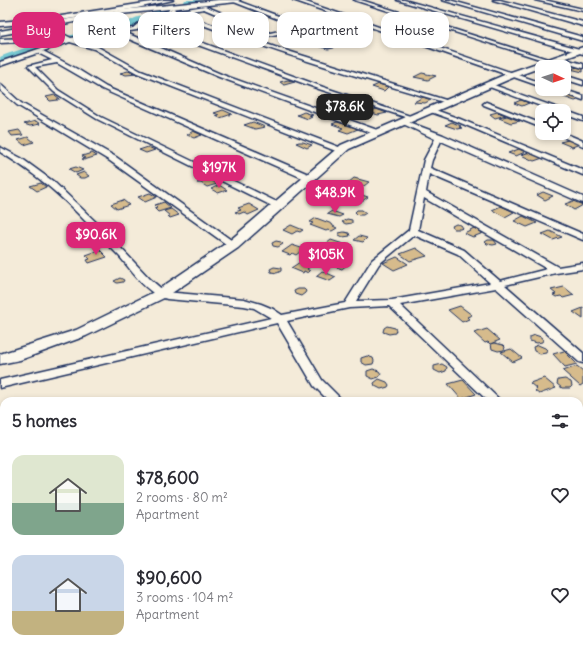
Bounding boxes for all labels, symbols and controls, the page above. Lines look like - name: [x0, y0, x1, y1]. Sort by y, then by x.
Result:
- chip: Buy: [12, 12, 65, 48]
- chip: Rent: [73, 12, 130, 48]
- chip: Filters: [138, 12, 204, 48]
- chip: New: [212, 12, 269, 48]
- chip: Apartment: [277, 12, 373, 48]
- chip: House: [381, 12, 449, 48]
- north arrow: [535, 60, 571, 96]
- map controls: [535, 60, 571, 140]
- pin: $78.6K: [312, 94, 378, 128]
- text: $78.6K: [325, 98, 365, 115]
- button: locate: [535, 104, 571, 140]
- pin: $197K: [191, 155, 247, 189]
- text: $197K: [202, 159, 236, 176]
- pin: $48.9K: [302, 180, 368, 214]
- text: $48.9K: [315, 184, 355, 201]
- pin: $90.6K: [63, 222, 129, 256]
- text: $90.6K: [75, 226, 117, 243]
- pin: $105K: [298, 242, 354, 276]
- text: $105K: [308, 246, 344, 263]
- text: 5 homes: [12, 410, 77, 432]
- icon: filters: [549, 410, 571, 432]
- text: $78,600: [136, 467, 199, 489]
- icon: home: [44, 471, 92, 519]
- icon: heart: [549, 484, 571, 506]
- text: 2 rooms · 80 m²: [136, 489, 228, 506]
- text: Apartment: [136, 506, 199, 523]
- text: $90,600: [136, 567, 202, 589]
- icon: home: [44, 571, 92, 619]
- icon: heart: [549, 584, 571, 606]
- text: 3 rooms · 104 m²: [136, 589, 233, 606]
- text: Apartment: [136, 606, 199, 623]

